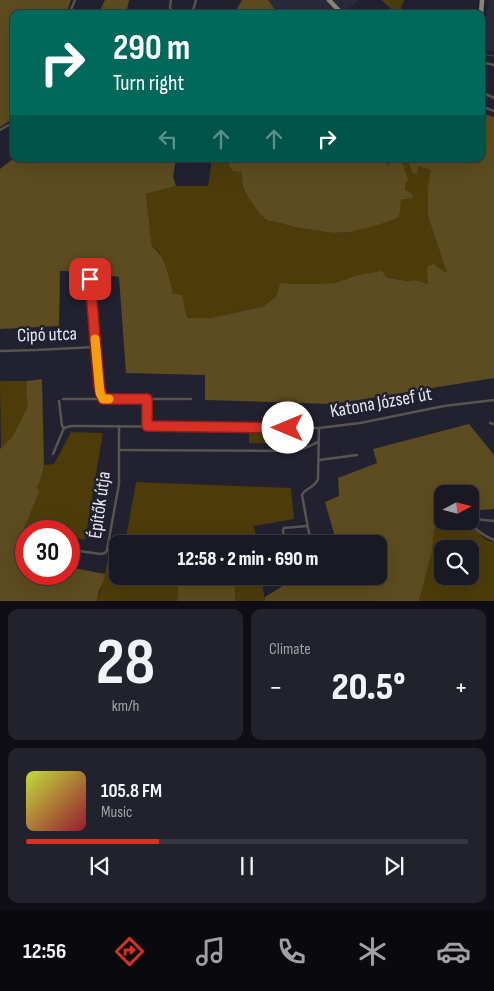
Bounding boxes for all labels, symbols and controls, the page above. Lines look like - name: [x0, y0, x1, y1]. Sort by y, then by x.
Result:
- text: 290 m: [113, 27, 190, 70]
- icon: right: [30, 30, 95, 95]
- text: Turn right: [113, 70, 184, 97]
- icon: left: [154, 125, 182, 153]
- icon: ahead: [207, 125, 235, 153]
- icon: ahead: [260, 125, 288, 153]
- icon: right: [313, 125, 341, 153]
- pin: [69, 258, 111, 300]
- icon: arrive: [76, 265, 104, 293]
- street label: Cipó utca: [17, 322, 77, 348]
- street label: Katona József út: [328, 383, 434, 423]
- position arrow: [261, 401, 313, 453]
- street label: Építők útja: [84, 470, 116, 540]
- north arrow: [434, 485, 479, 530]
- map controls: [434, 485, 479, 585]
- speed limit sign: 30: [15, 520, 80, 585]
- button: search: [434, 540, 479, 585]
- text: 12:58 · 2 min · 690 m: [178, 548, 318, 571]
- text: 28: [96, 625, 155, 703]
- text: Climate: [269, 640, 311, 659]
- text: 20.5°: [332, 665, 405, 710]
- text: −: [269, 671, 283, 704]
- text: +: [454, 671, 468, 704]
- text: km/h: [112, 697, 139, 716]
- text: 105.8 FM: [101, 780, 162, 803]
- text: Music: [101, 803, 132, 822]
- icon: previous: [86, 852, 114, 880]
- icon: pause: [233, 852, 261, 880]
- icon: next: [380, 852, 408, 880]
- icon: directions: [112, 934, 147, 969]
- icon: music: [193, 934, 228, 969]
- icon: phone: [274, 934, 309, 969]
- icon: climate: [355, 934, 390, 969]
- icon: car: [436, 934, 471, 969]
- text: 12:56: [23, 938, 66, 965]

